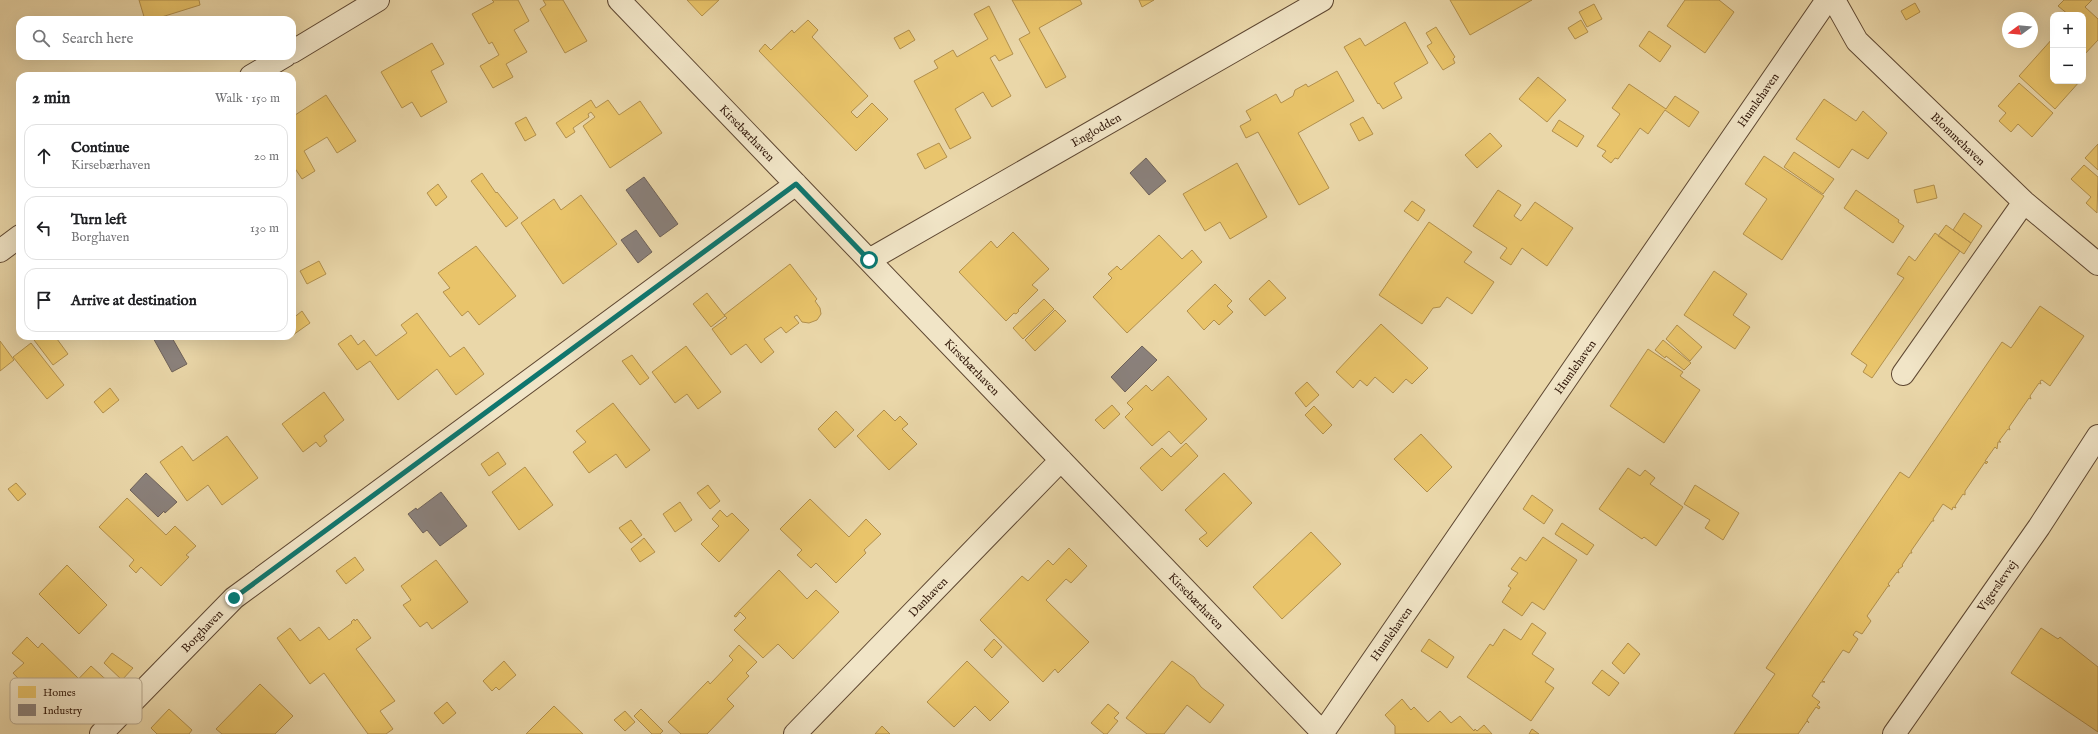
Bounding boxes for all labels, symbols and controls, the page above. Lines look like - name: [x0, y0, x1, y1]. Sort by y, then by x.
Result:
- north arrow: [2002, 12, 2038, 48]
- map controls: [2050, 12, 2086, 84]
- button: +: [2050, 12, 2086, 48]
- search box: [16, 16, 296, 60]
- icon: search: [30, 27, 52, 49]
- text: Search here: [62, 29, 133, 48]
- button: −: [2050, 48, 2086, 84]
- street label: Humlehaven: [1734, 70, 1783, 130]
- text: 2 min: [32, 88, 70, 109]
- text: Walk · 150 m: [215, 90, 280, 107]
- street label: Kirsebærhaven: [716, 102, 778, 165]
- street label: Englodden: [1068, 110, 1125, 151]
- street label: Blommehaven: [1927, 110, 1989, 170]
- text: Continue: [71, 138, 129, 157]
- icon: ahead: [33, 145, 55, 167]
- text: 20 m: [254, 148, 279, 165]
- text: Kirsebærhaven: [71, 157, 150, 174]
- text: Turn left: [71, 210, 127, 229]
- icon: left: [33, 217, 55, 239]
- text: 130 m: [250, 220, 279, 237]
- text: Borghaven: [71, 229, 129, 246]
- route start: [860, 251, 878, 269]
- icon: arrive: [33, 289, 55, 311]
- text: Arrive at destination: [71, 291, 197, 310]
- street label: Kirsebærhaven: [941, 336, 1003, 399]
- street label: Humlehaven: [1551, 337, 1600, 397]
- street label: Vigerslevvej: [1974, 558, 2021, 616]
- street label: Kirsebærhaven: [1165, 570, 1227, 633]
- street label: Danhaven: [906, 574, 951, 620]
- route end: [225, 589, 243, 607]
- street label: Humlehaven: [1367, 604, 1416, 664]
- street label: Borghaven: [178, 606, 227, 656]
- legend: [10, 678, 142, 724]
- text: Homes: [43, 686, 76, 700]
- text: Industry: [43, 704, 83, 718]

